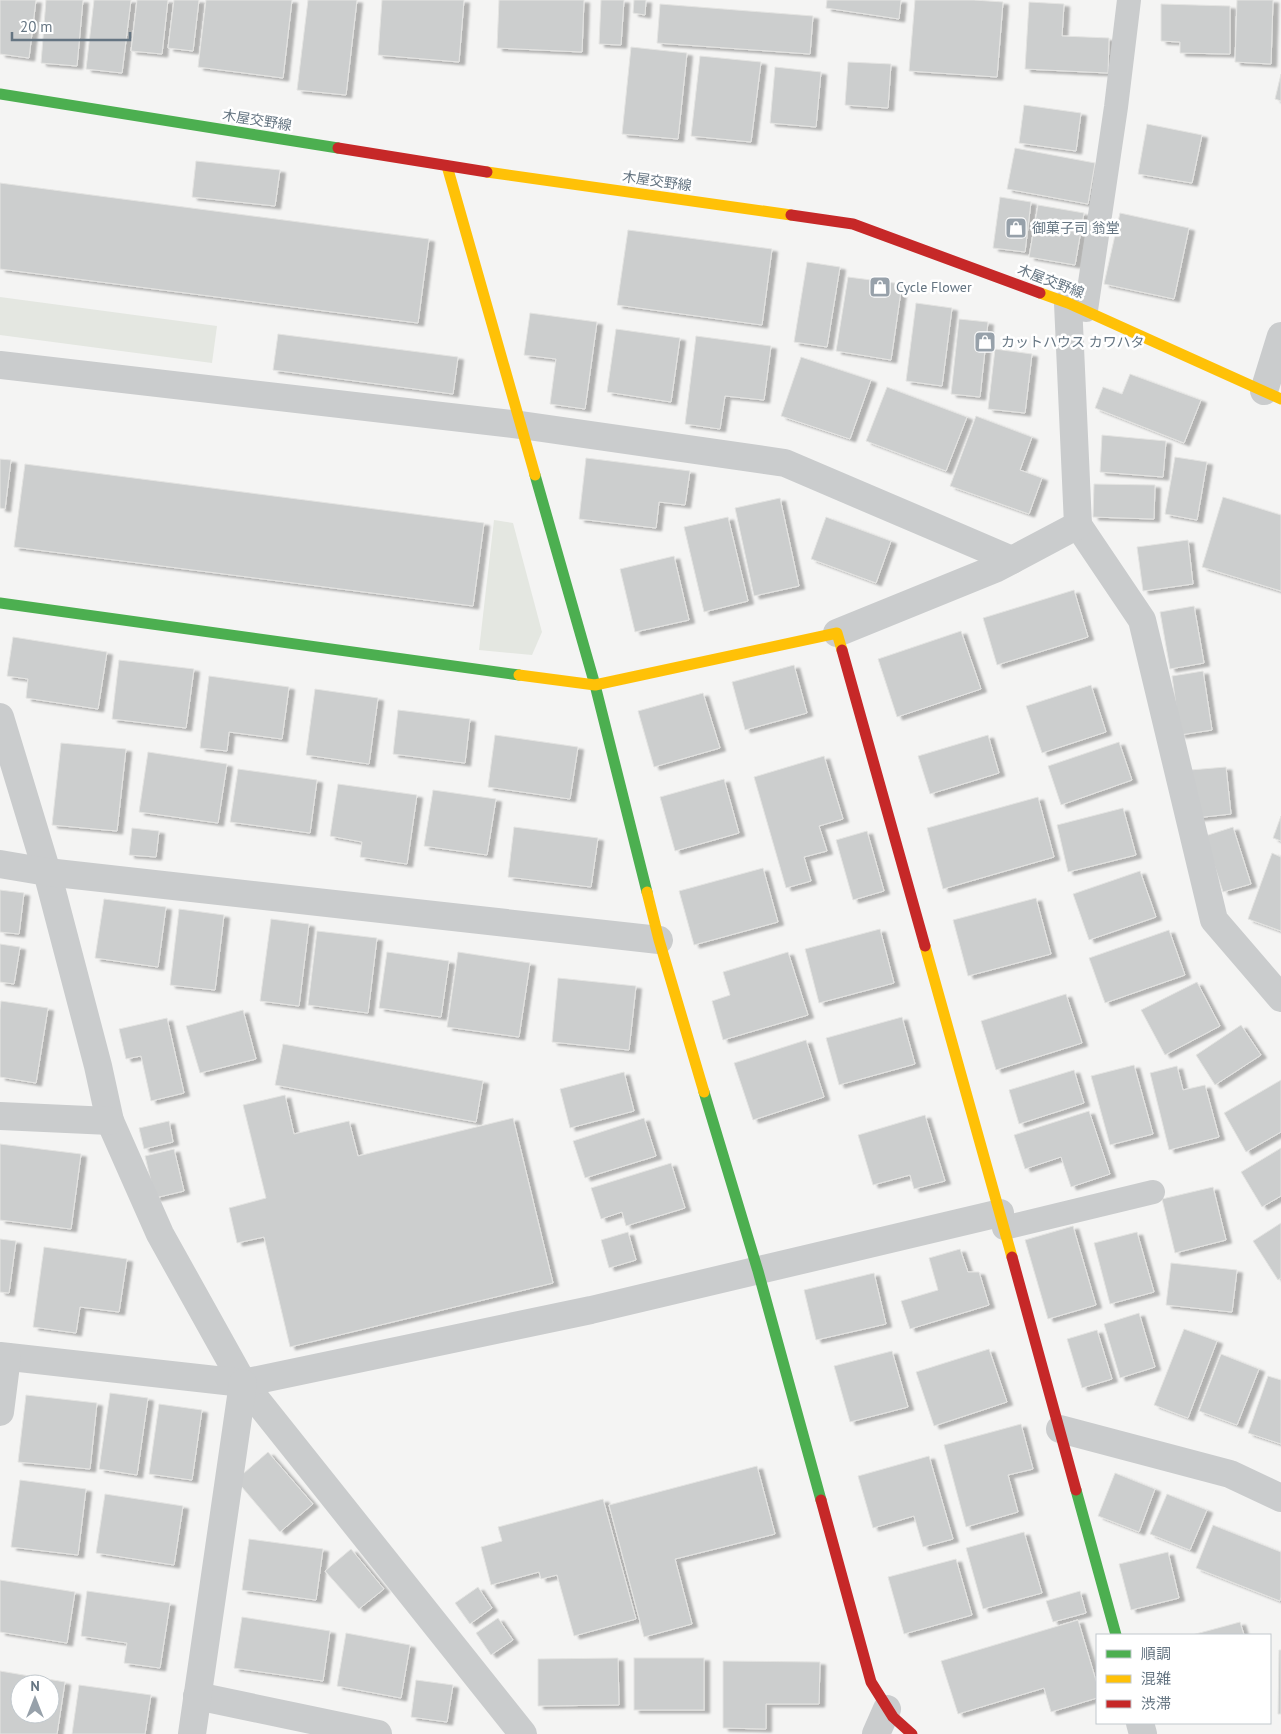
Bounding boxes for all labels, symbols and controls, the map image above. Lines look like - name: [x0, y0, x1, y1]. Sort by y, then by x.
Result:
- scale bar: [12, 10, 130, 42]
- text: 20 m: [20, 17, 53, 36]
- street label: 木屋交野線: [221, 106, 293, 134]
- street label: 木屋交野線: [621, 167, 693, 195]
- shop icon: 御菓子司 翁堂: [1004, 216, 1028, 240]
- place label: 御菓子司 翁堂: [1032, 219, 1120, 237]
- street label: 木屋交野線: [1015, 260, 1087, 302]
- shop icon: Cycle Flower: [868, 275, 892, 299]
- place label: Cycle Flower: [896, 278, 972, 296]
- shop icon: カットハウス カワハタ: [973, 330, 997, 354]
- place label: カットハウス カワハタ: [1001, 333, 1145, 351]
- legend: [1096, 1634, 1271, 1724]
- text: 順調: [1141, 1644, 1171, 1663]
- text: 混雑: [1141, 1669, 1171, 1688]
- north arrow: [10, 1674, 60, 1724]
- text: N: [30, 1677, 40, 1695]
- text: 渋滞: [1141, 1694, 1171, 1713]

